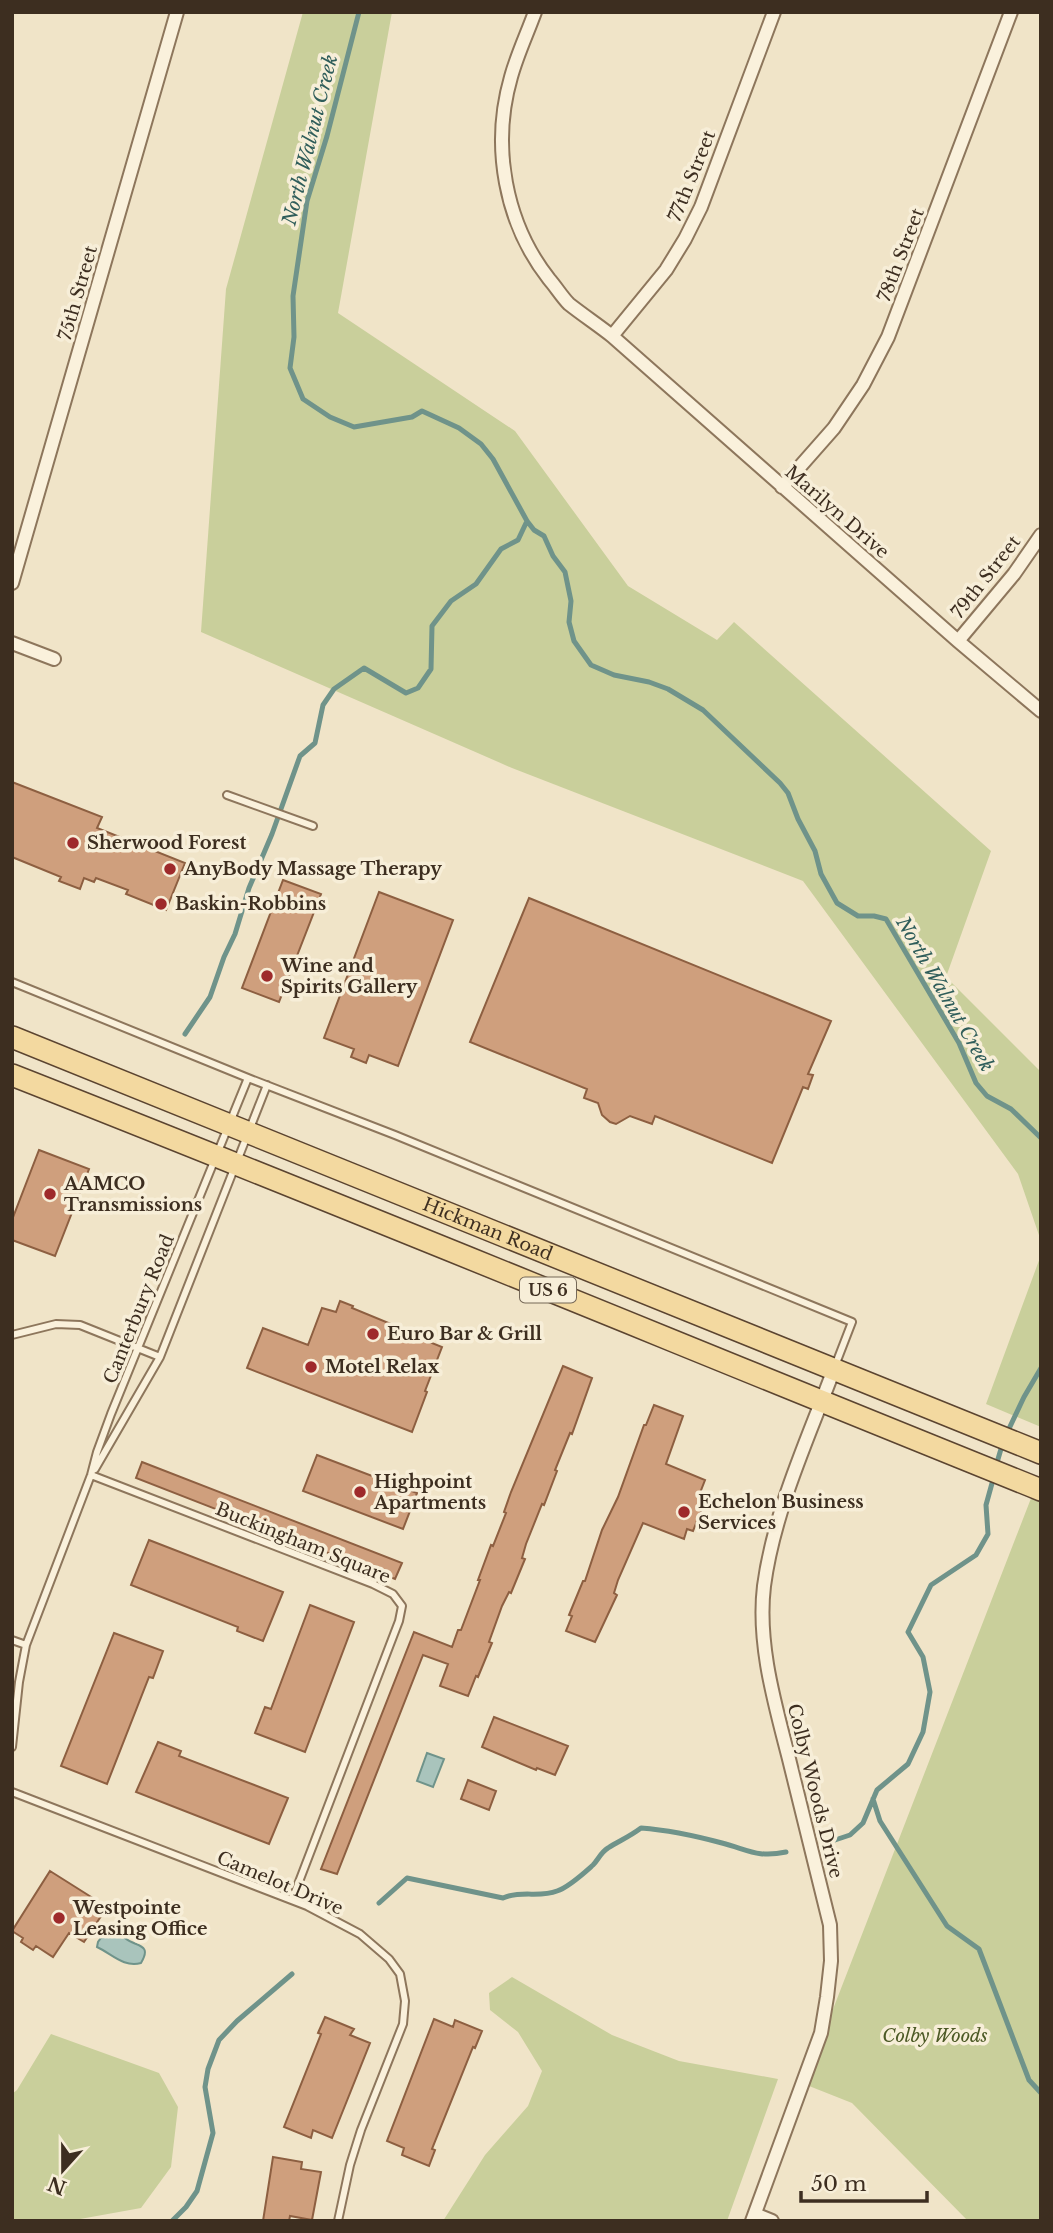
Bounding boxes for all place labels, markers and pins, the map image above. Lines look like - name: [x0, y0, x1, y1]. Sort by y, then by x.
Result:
- place label: Sherwood Forest: [87, 832, 246, 854]
- marker: Sherwood Forest: [65, 835, 81, 851]
- place label: AnyBody Massage Therapy: [183, 858, 442, 880]
- marker: AnyBody Massage Therapy: [162, 861, 178, 877]
- place label: Baskin-Robbins: [175, 893, 326, 915]
- marker: Baskin-Robbins: [153, 896, 169, 912]
- place label: Wine and Spirits Gallery: [280, 955, 418, 998]
- marker: Wine and Spirits Gallery: [259, 968, 275, 984]
- place label: AAMCO Transmissions: [63, 1173, 202, 1216]
- marker: AAMCO Transmissions: [42, 1186, 58, 1202]
- place label: Euro Bar & Grill: [387, 1323, 543, 1345]
- marker: Euro Bar & Grill: [365, 1326, 381, 1342]
- place label: Motel Relax: [325, 1356, 439, 1378]
- marker: Motel Relax: [303, 1359, 319, 1375]
- place label: Highpoint Apartments: [373, 1471, 486, 1514]
- marker: Highpoint Apartments: [352, 1484, 368, 1500]
- place label: Echelon Business Services: [698, 1491, 864, 1534]
- marker: Echelon Business Services: [676, 1504, 692, 1520]
- place label: Westpointe Leasing Office: [72, 1897, 207, 1940]
- marker: Westpointe Leasing Office: [51, 1910, 67, 1926]

